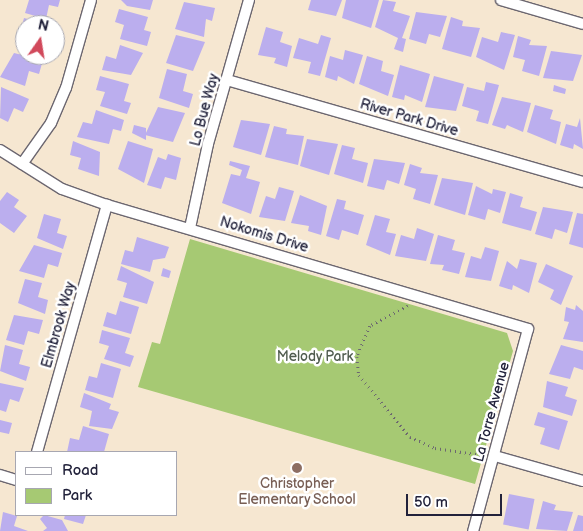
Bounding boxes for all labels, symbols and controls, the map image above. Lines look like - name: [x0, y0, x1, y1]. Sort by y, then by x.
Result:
- north arrow: [15, 15, 65, 65]
- text: N: [36, 16, 50, 35]
- street label: Lo Bue Way: [187, 72, 223, 148]
- street label: River Park Drive: [358, 96, 460, 140]
- street label: Nokomis Drive: [218, 214, 310, 256]
- street label: Elmbrook Way: [39, 280, 79, 370]
- park label: Melody Park: [276, 349, 354, 365]
- street label: La Torre Avenue: [471, 360, 513, 464]
- legend: [15, 451, 178, 516]
- text: Road: [62, 461, 98, 480]
- marker: Christopher Elementary School: [291, 462, 303, 474]
- place label: Christopher Elementary School: [238, 476, 356, 508]
- scale bar: [408, 484, 504, 516]
- text: Park: [62, 486, 92, 505]
- text: 50 m: [414, 493, 448, 512]

